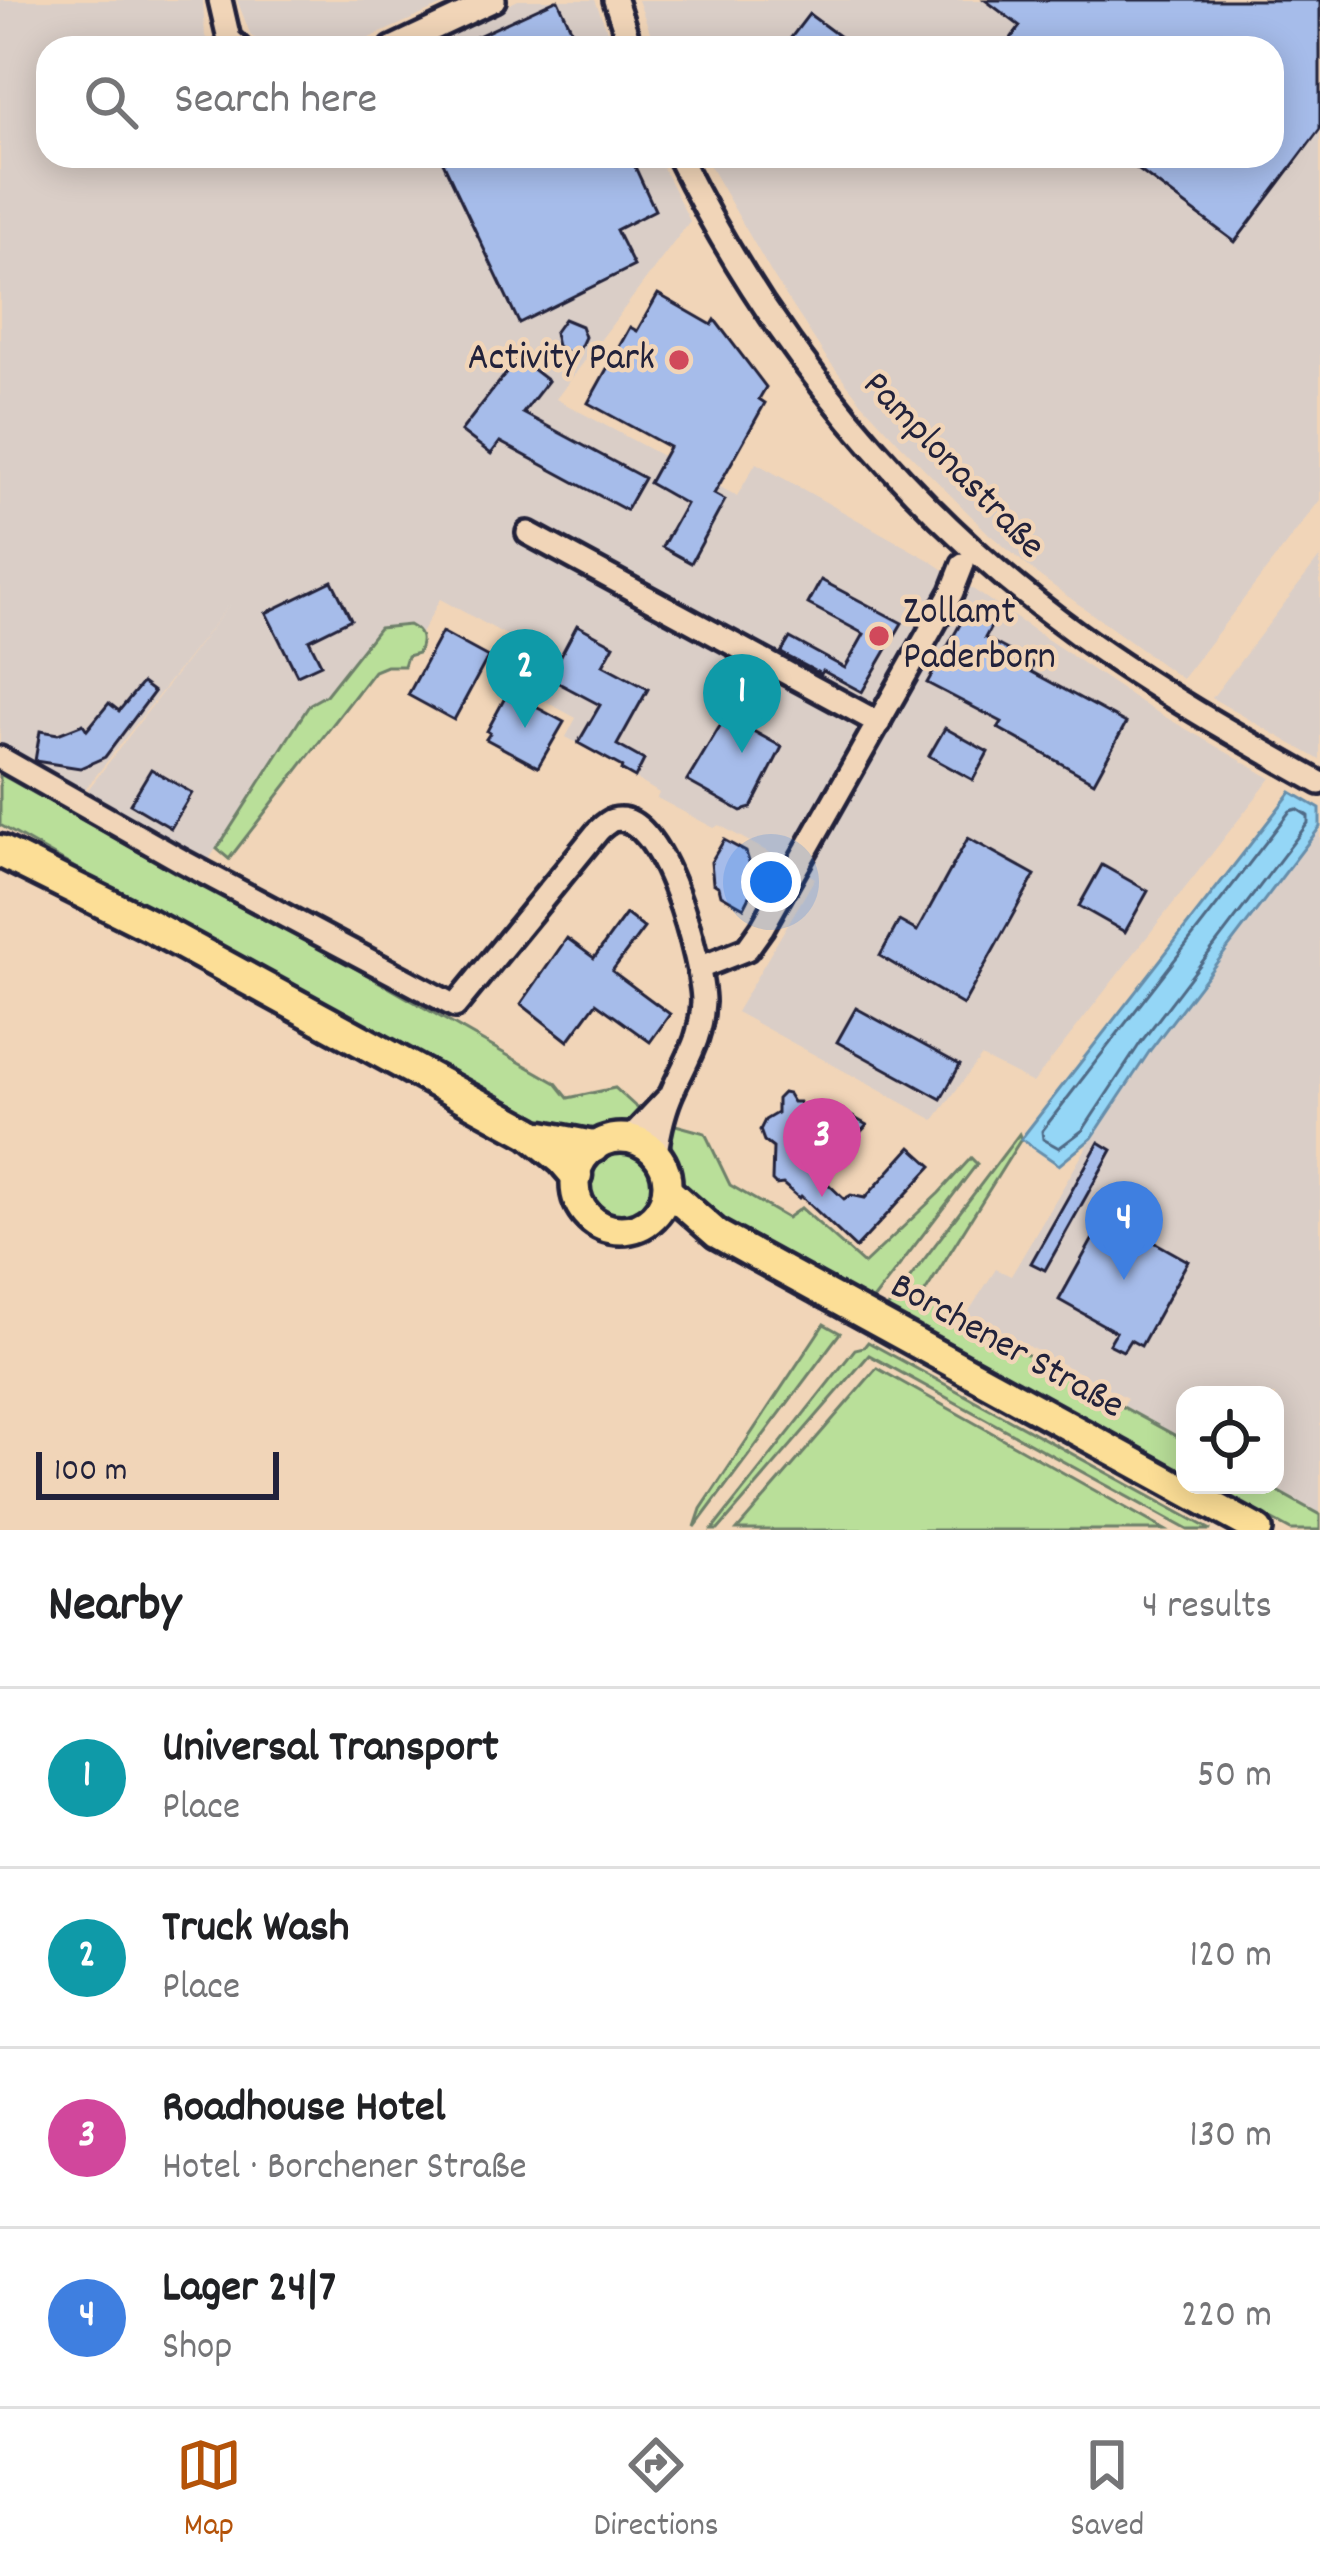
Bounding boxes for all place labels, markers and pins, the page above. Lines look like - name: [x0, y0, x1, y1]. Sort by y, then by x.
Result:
- place label: Activity Park: [468, 333, 655, 388]
- marker: Activity Park: [666, 347, 692, 373]
- place label: Zollamt Paderborn: [903, 587, 1056, 687]
- marker: Zollamt Paderborn: [866, 623, 892, 649]
- pin: 2: [486, 629, 564, 728]
- pin: 1: [703, 654, 781, 753]
- pin: 3: [783, 1098, 861, 1197]
- pin: 4: [1085, 1181, 1163, 1280]

